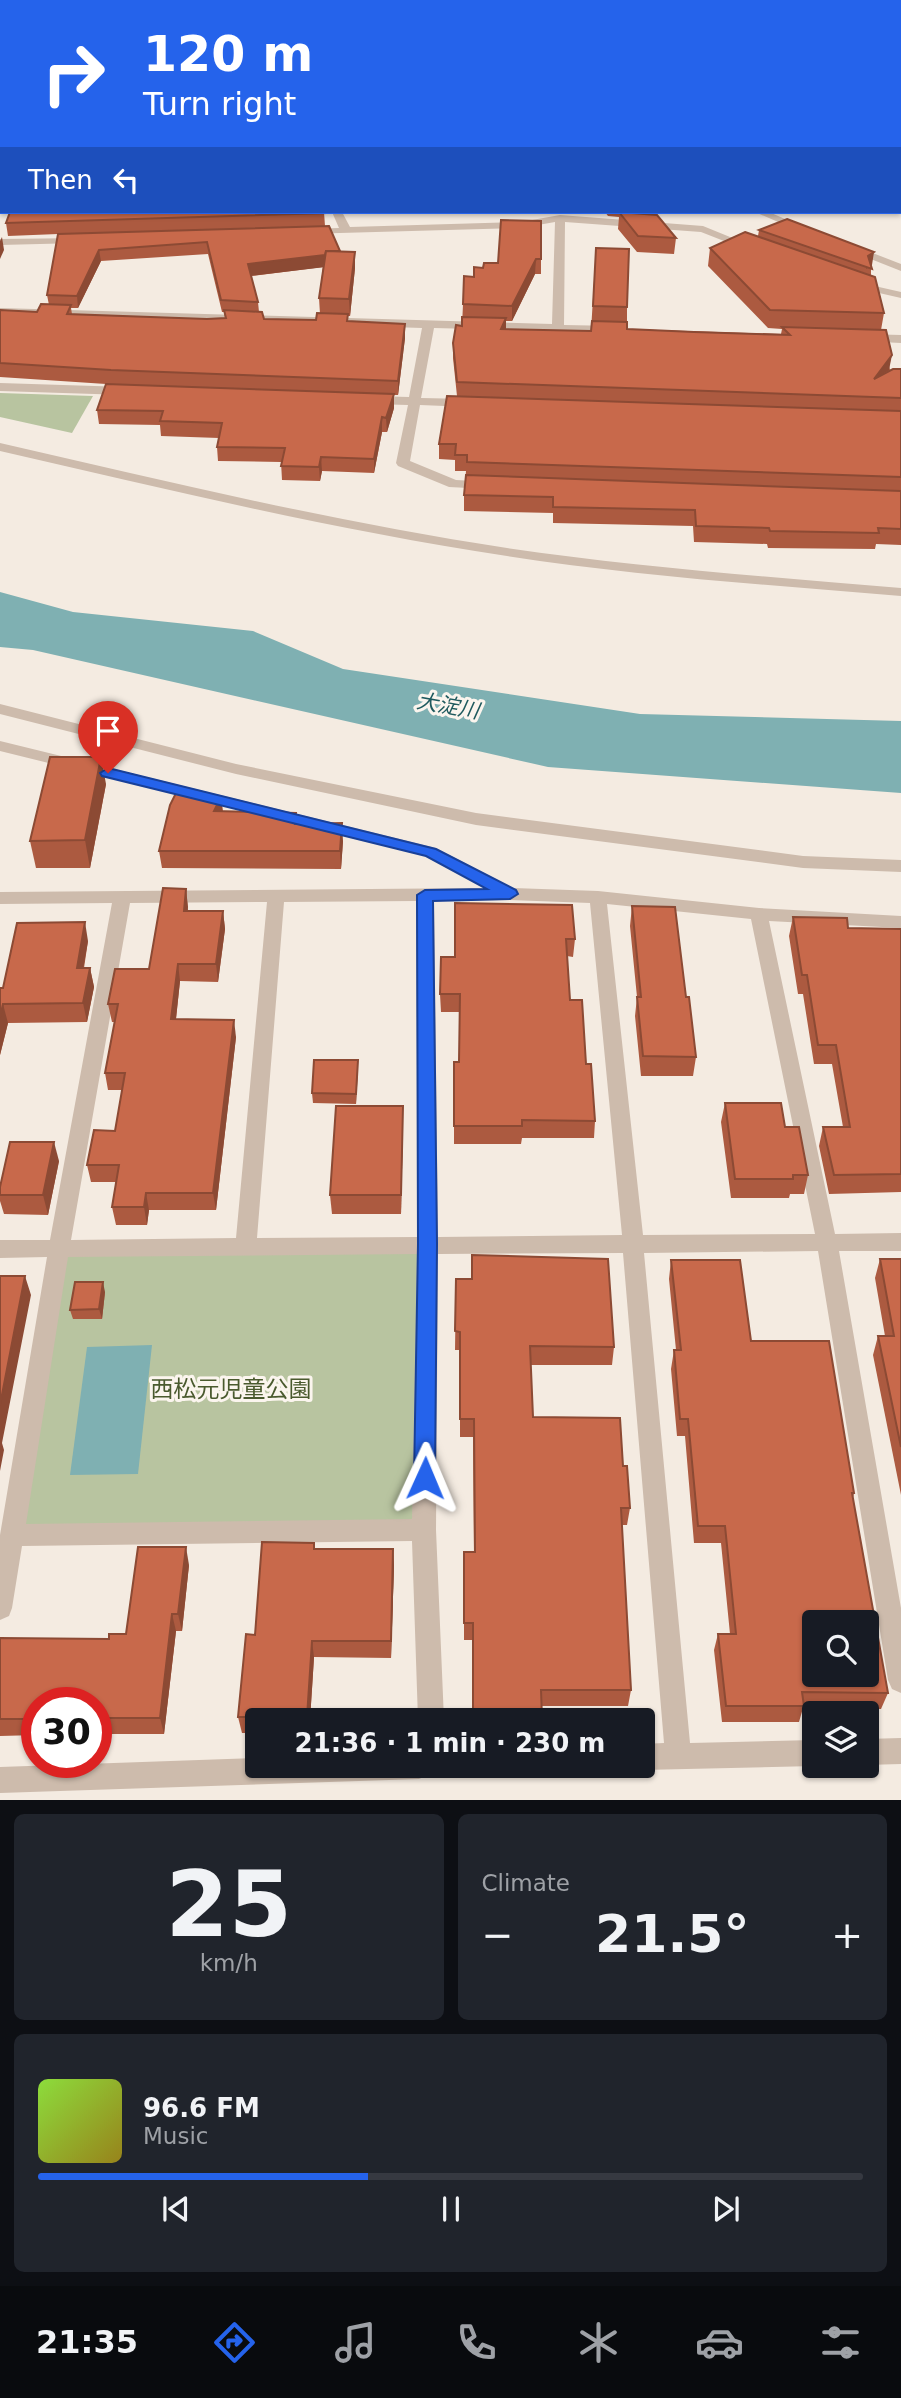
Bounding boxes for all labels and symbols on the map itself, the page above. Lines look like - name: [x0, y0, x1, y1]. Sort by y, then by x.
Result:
- water label: 大淀川: [415, 689, 483, 724]
- pin: [78, 701, 138, 773]
- park label: 西松元児童公園: [151, 1376, 312, 1402]
- position arrow: [388, 1441, 462, 1515]
- speed limit sign: 30: [21, 1687, 112, 1778]

